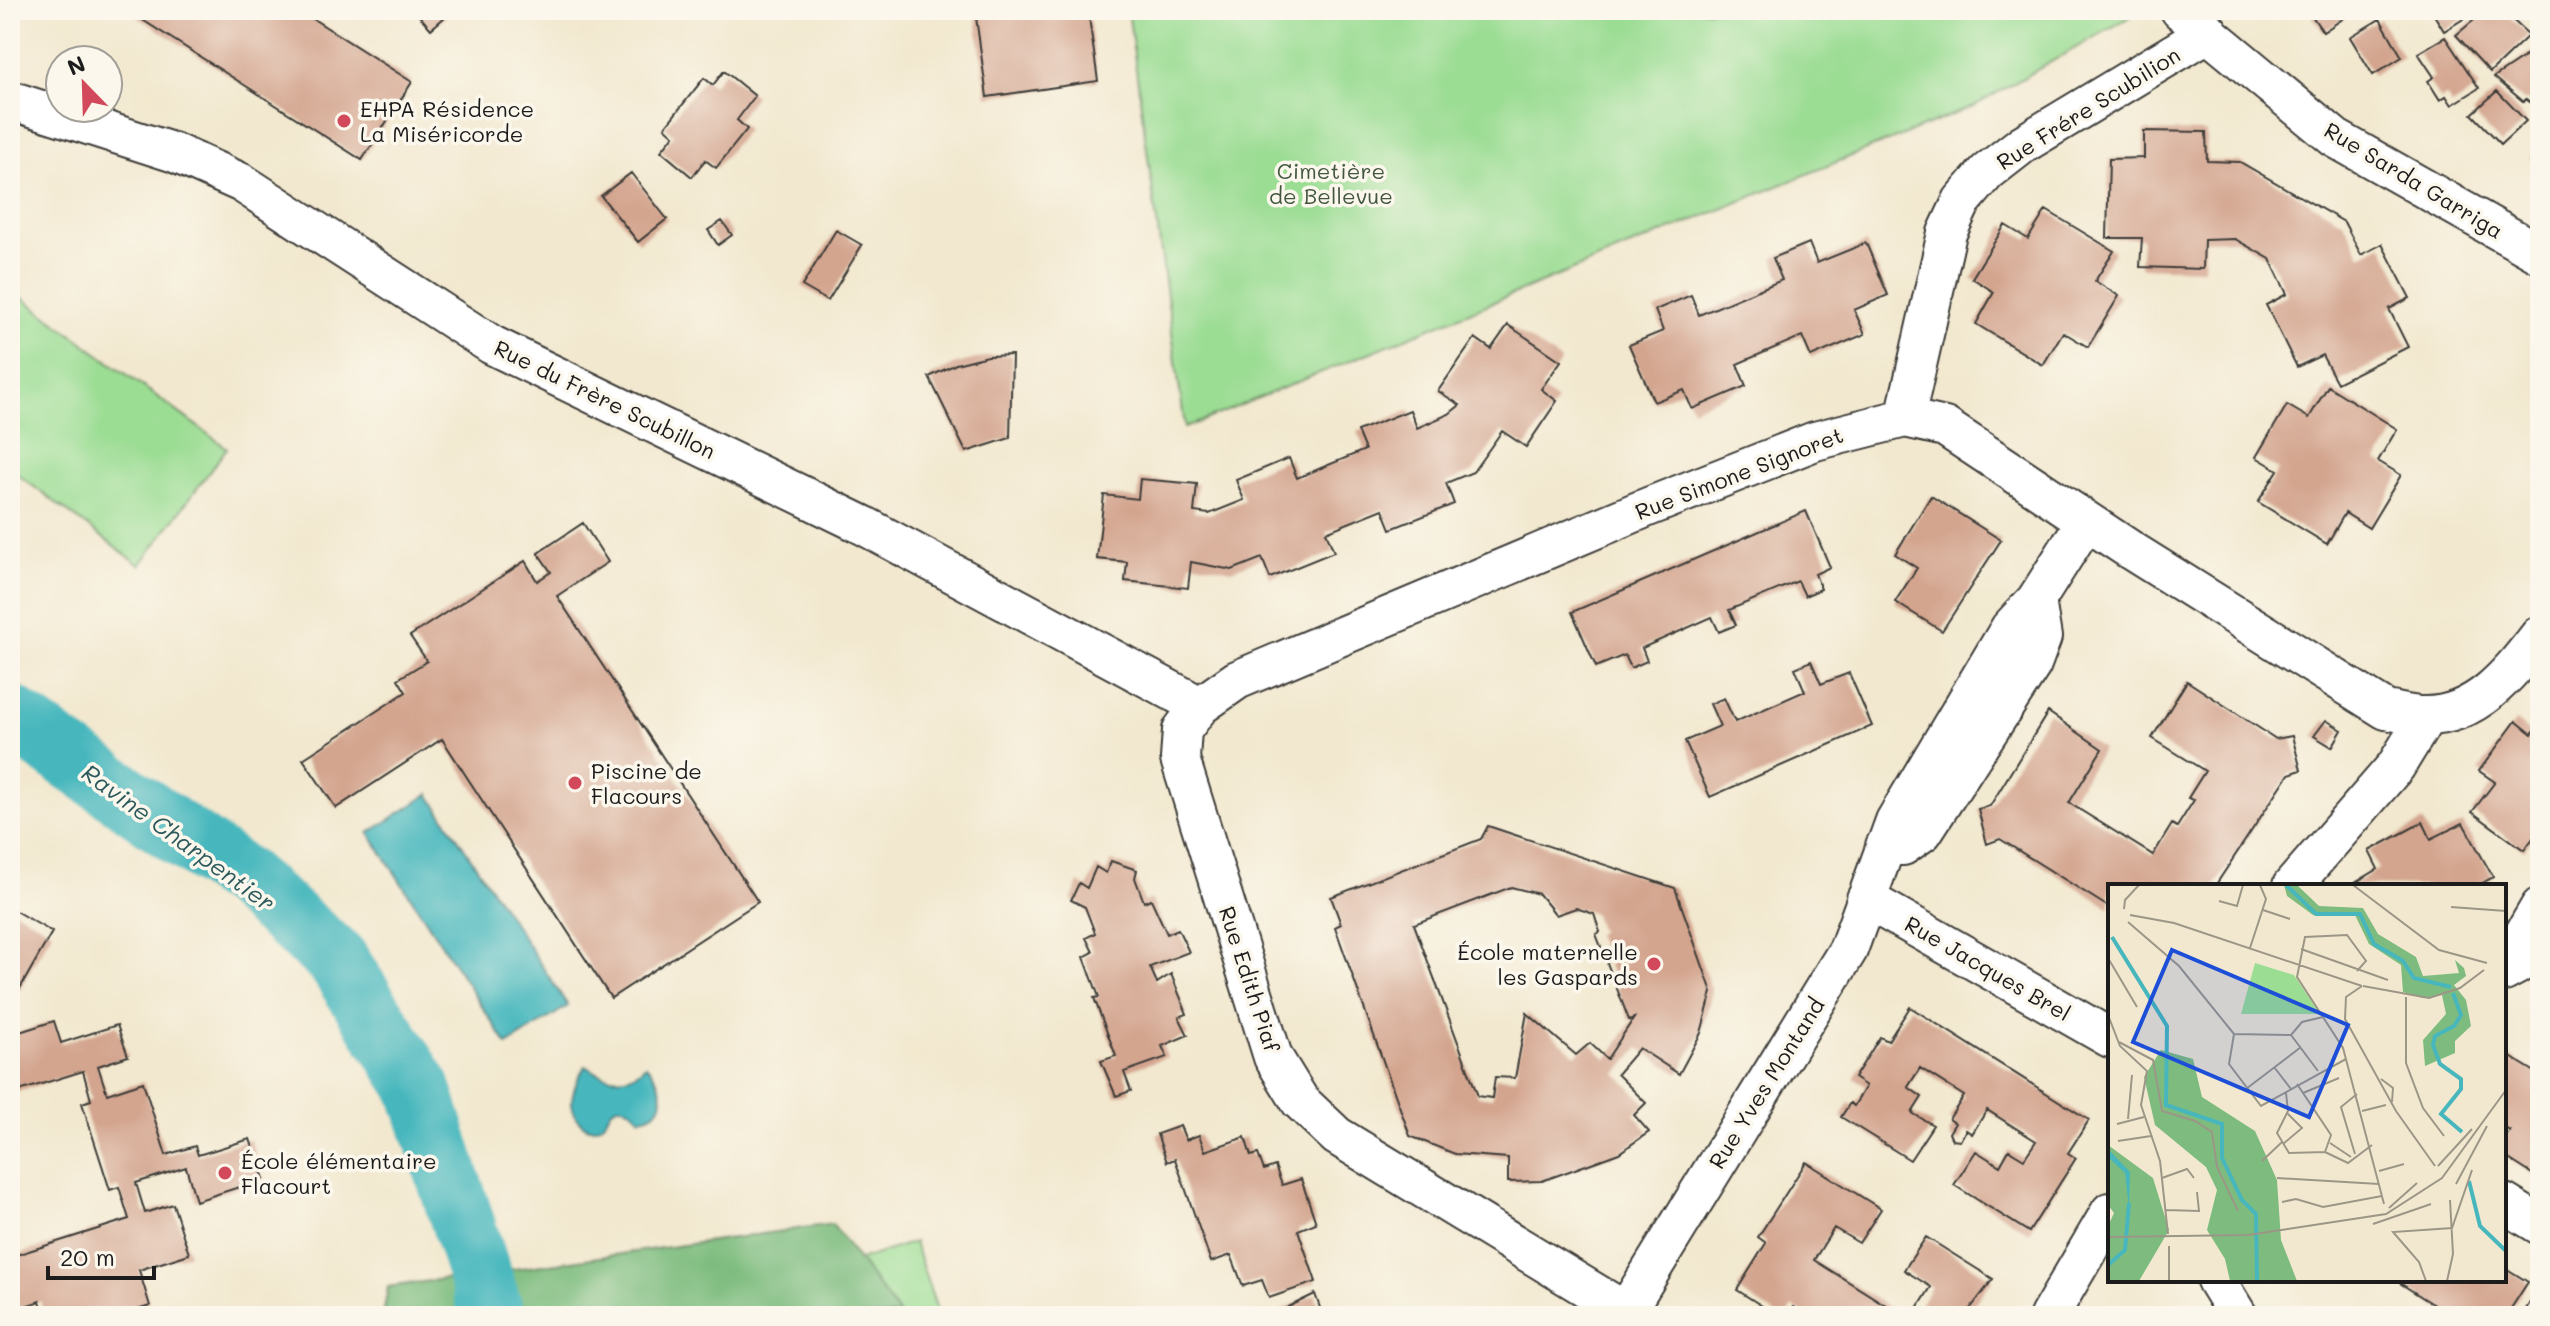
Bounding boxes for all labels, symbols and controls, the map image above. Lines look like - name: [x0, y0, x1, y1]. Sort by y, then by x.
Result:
- street label: Rue Frére Scubilion: [1991, 40, 2185, 176]
- north arrow: [44, 44, 124, 124]
- text: N: [63, 49, 89, 82]
- place label: EHPA Résidence La Miséricorde: [360, 94, 534, 148]
- marker: EHPA Résidence La Miséricorde: [335, 112, 353, 130]
- street label: Rue Sarda Garriga: [2319, 115, 2509, 245]
- park label: Cimetière de Bellevue: [1269, 156, 1393, 210]
- street label: Rue du Frère Scubillon: [490, 333, 720, 465]
- street label: Rue Simone Signoret: [1631, 420, 1847, 526]
- water label: Ravine Charpentier: [76, 756, 282, 918]
- place label: Piscine de Flacours: [591, 756, 702, 810]
- marker: Piscine de Flacours: [566, 774, 584, 792]
- inset map: [2108, 884, 2506, 1282]
- street label: Rue Edith Piaf: [1213, 902, 1287, 1056]
- street label: Rue Jacques Brel: [1900, 909, 2076, 1027]
- place label: École maternelle les Gaspards: [1457, 937, 1638, 991]
- marker: École maternelle les Gaspards: [1645, 955, 1663, 973]
- street label: Rue Yves Montand: [1702, 992, 1830, 1174]
- place label: École élémentaire Flacourt: [241, 1146, 437, 1200]
- marker: École élémentaire Flacourt: [216, 1164, 234, 1182]
- scale bar: [48, 1230, 154, 1280]
- text: 20 m: [60, 1241, 115, 1272]

